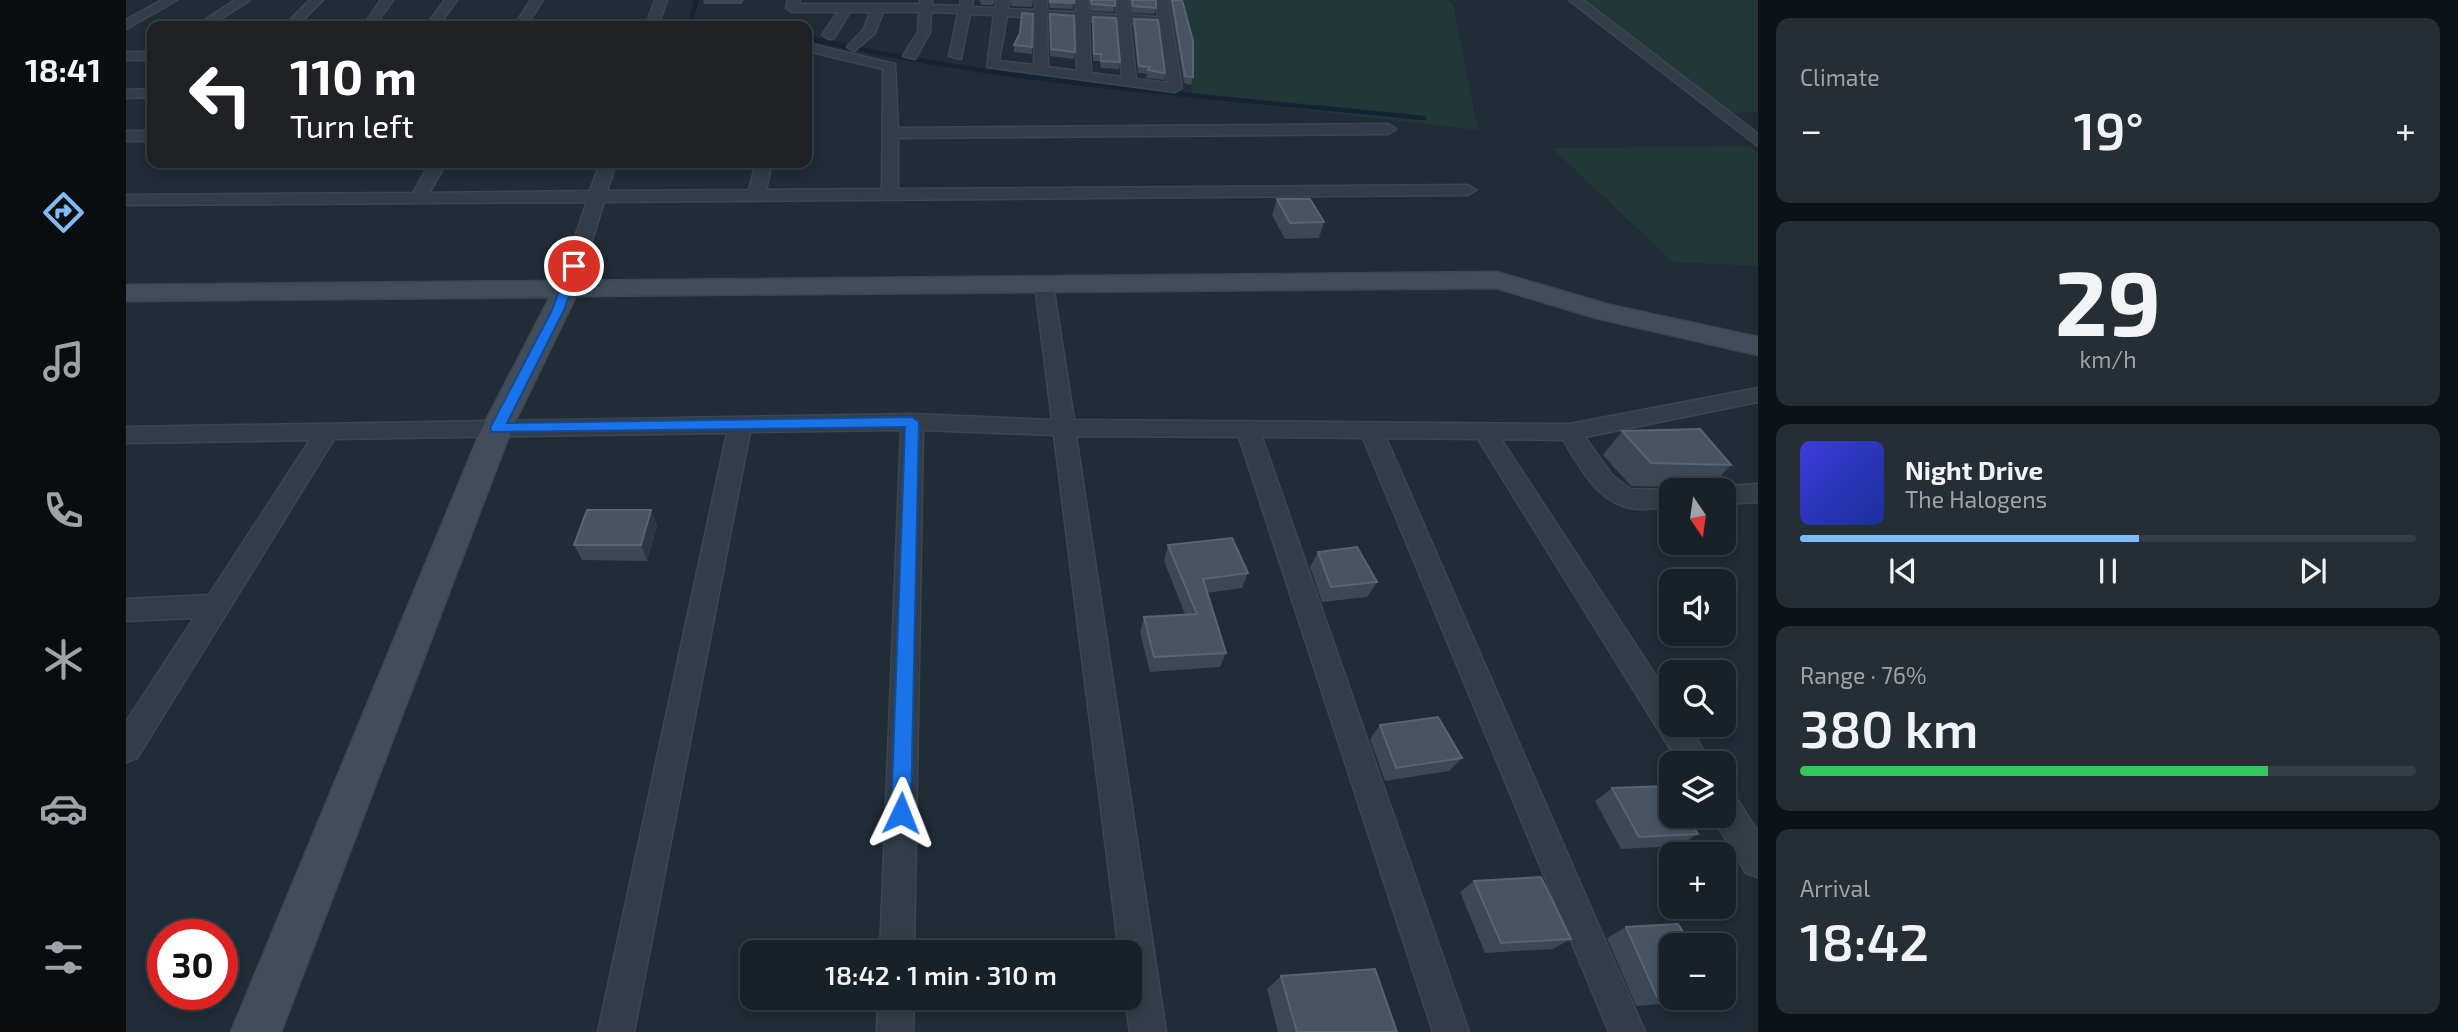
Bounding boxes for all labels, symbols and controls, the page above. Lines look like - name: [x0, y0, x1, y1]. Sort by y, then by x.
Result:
- text: 110 m: [290, 46, 417, 105]
- icon: left: [175, 49, 266, 140]
- text: 18:41: [25, 50, 101, 88]
- text: Climate: [1800, 63, 1880, 91]
- text: 19°: [2073, 98, 2144, 160]
- text: Turn left: [290, 106, 414, 144]
- text: −: [1800, 106, 1822, 152]
- text: +: [2395, 106, 2416, 152]
- icon: directions: [39, 188, 88, 237]
- pin: [544, 236, 604, 296]
- text: 29: [2055, 245, 2161, 354]
- icon: arrive: [555, 247, 593, 285]
- icon: music: [39, 337, 88, 386]
- text: km/h: [2079, 345, 2137, 373]
- text: Night Drive: [1905, 454, 2043, 485]
- north arrow: [1659, 478, 1736, 555]
- map controls: [1659, 478, 1736, 1010]
- text: The Halogens: [1905, 485, 2047, 513]
- icon: phone: [39, 486, 88, 535]
- icon: previous: [1884, 552, 1922, 590]
- icon: pause: [2089, 552, 2127, 590]
- icon: next: [2294, 552, 2332, 590]
- button: sound: [1659, 569, 1736, 646]
- icon: climate: [39, 635, 88, 684]
- button: search: [1659, 660, 1736, 737]
- text: Range · 76%: [1800, 661, 1926, 689]
- text: 380 km: [1800, 696, 1979, 758]
- button: layers: [1659, 751, 1736, 828]
- position arrow: [864, 776, 938, 850]
- icon: car: [39, 784, 88, 833]
- button: +: [1659, 842, 1736, 919]
- text: Arrival: [1800, 874, 1870, 902]
- text: 18:42: [1800, 909, 1929, 971]
- speed limit sign: 30: [147, 919, 238, 1010]
- icon: filters: [39, 933, 88, 982]
- button: −: [1659, 933, 1736, 1010]
- text: 18:42 · 1 min · 310 m: [825, 959, 1057, 990]

